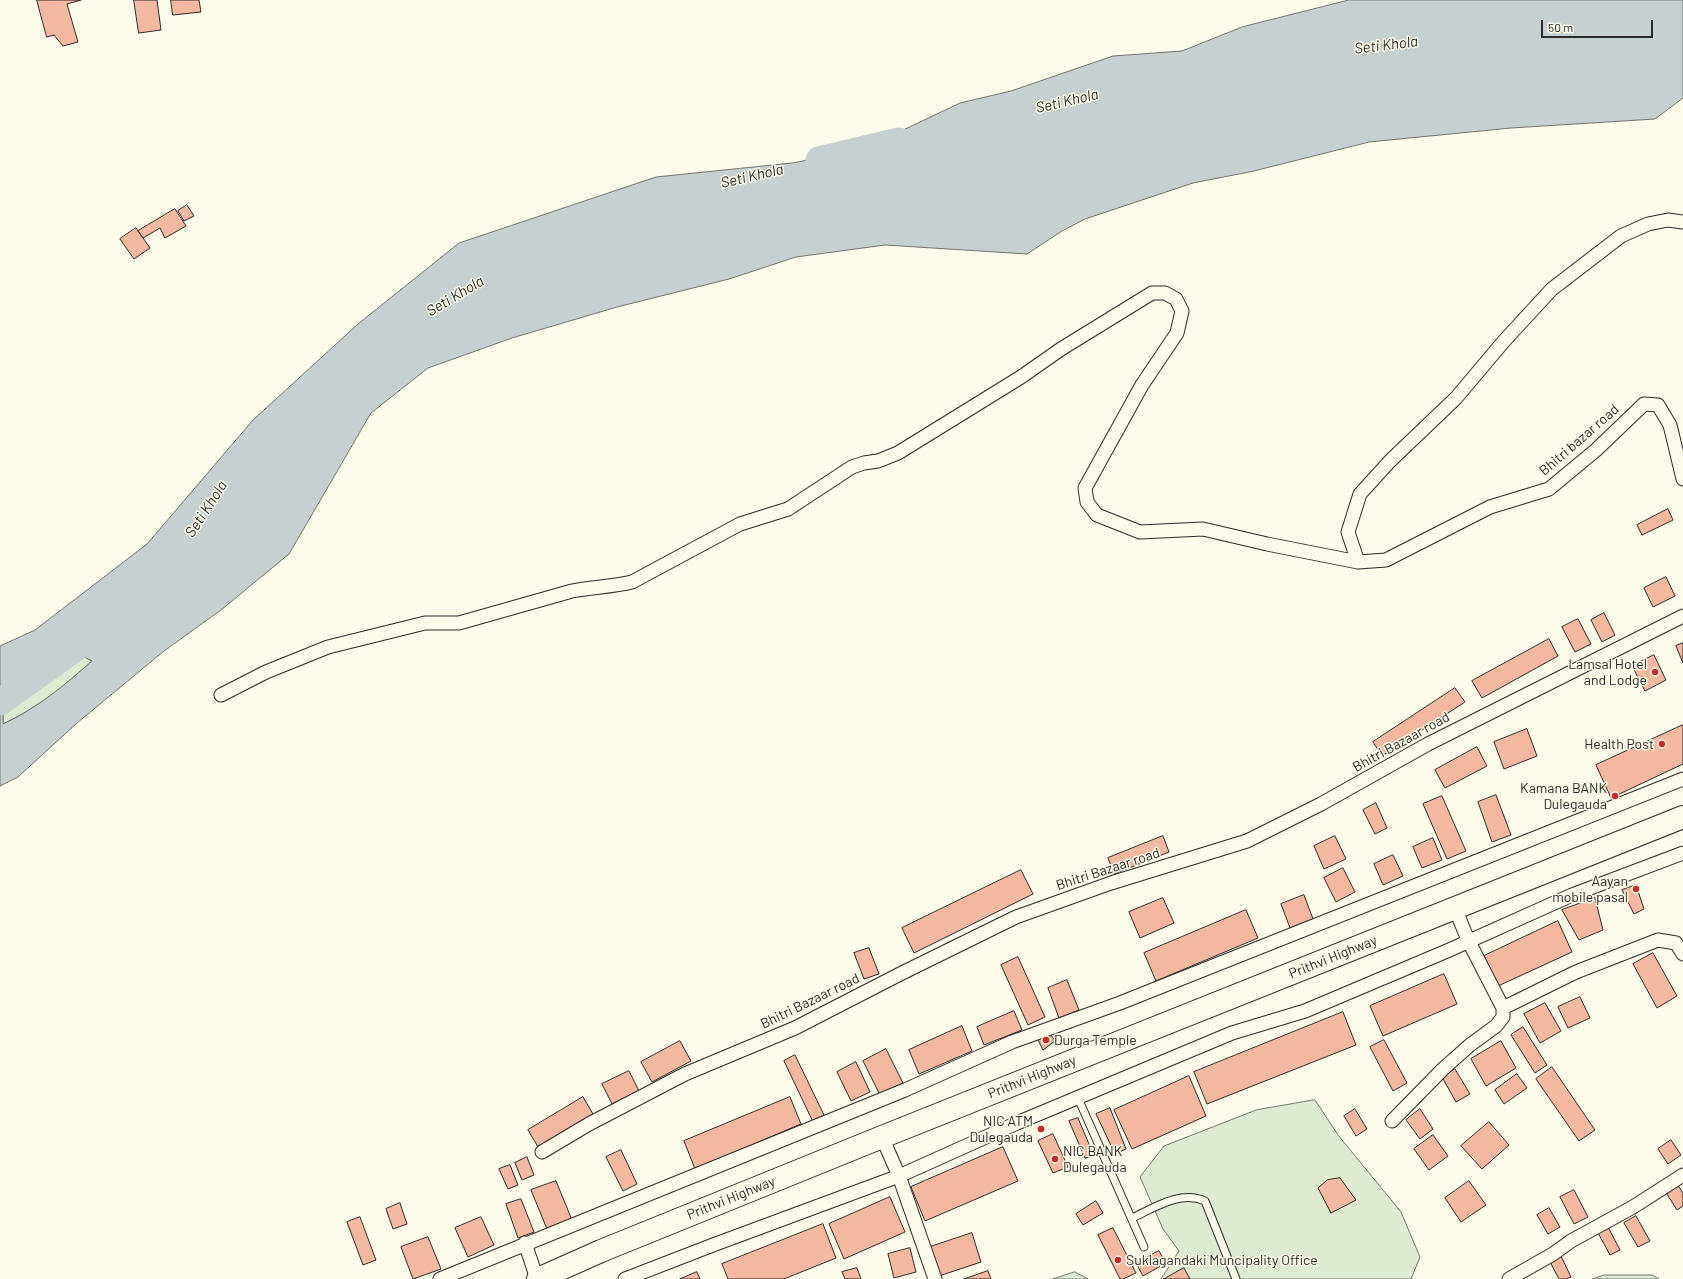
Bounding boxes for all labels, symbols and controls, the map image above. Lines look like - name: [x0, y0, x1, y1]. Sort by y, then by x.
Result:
- scale bar: [1543, 12, 1655, 38]
- text: 50 m: [1548, 20, 1573, 34]
- water label: Seti Khola: [1353, 32, 1419, 58]
- water label: Seti Khola: [1034, 85, 1100, 117]
- water label: Seti Khola: [719, 160, 785, 192]
- water label: Seti Khola: [423, 272, 487, 320]
- street label: Bhitri bazar road: [1536, 401, 1622, 479]
- water label: Seti Khola: [181, 477, 231, 541]
- place label: Lamsal Hotel and Lodge: [1568, 656, 1647, 688]
- marker: Lamsal Hotel and Lodge: [1650, 667, 1660, 677]
- street label: Bhitri Bazaar road: [1350, 708, 1452, 776]
- place label: Health Post: [1584, 736, 1654, 752]
- marker: Health Post: [1657, 739, 1667, 749]
- place label: Kamana BANK Dulegauda: [1520, 780, 1607, 812]
- marker: Kamana BANK Dulegauda: [1610, 791, 1620, 801]
- street label: Bhitri Bazaar road: [1054, 844, 1162, 894]
- place label: Aayan mobile pasal: [1552, 873, 1628, 906]
- marker: Aayan mobile pasal: [1631, 884, 1641, 894]
- street label: Prithvi Highway: [1286, 932, 1380, 982]
- street label: Bhitri Bazaar road: [758, 970, 862, 1032]
- place label: Durga Temple: [1054, 1032, 1137, 1048]
- marker: Durga Temple: [1041, 1035, 1051, 1045]
- street label: Prithvi Highway: [985, 1052, 1079, 1102]
- place label: NIC ATM Dulegauda: [969, 1113, 1033, 1146]
- marker: NIC ATM Dulegauda: [1036, 1124, 1046, 1134]
- place label: NIC BANK Dulegauda: [1063, 1143, 1127, 1176]
- marker: NIC BANK Dulegauda: [1050, 1154, 1060, 1164]
- street label: Prithvi Highway: [684, 1173, 778, 1223]
- place label: Suklagandaki Muncipality Office: [1126, 1252, 1318, 1268]
- marker: Suklagandaki Muncipality Office: [1113, 1255, 1123, 1265]

